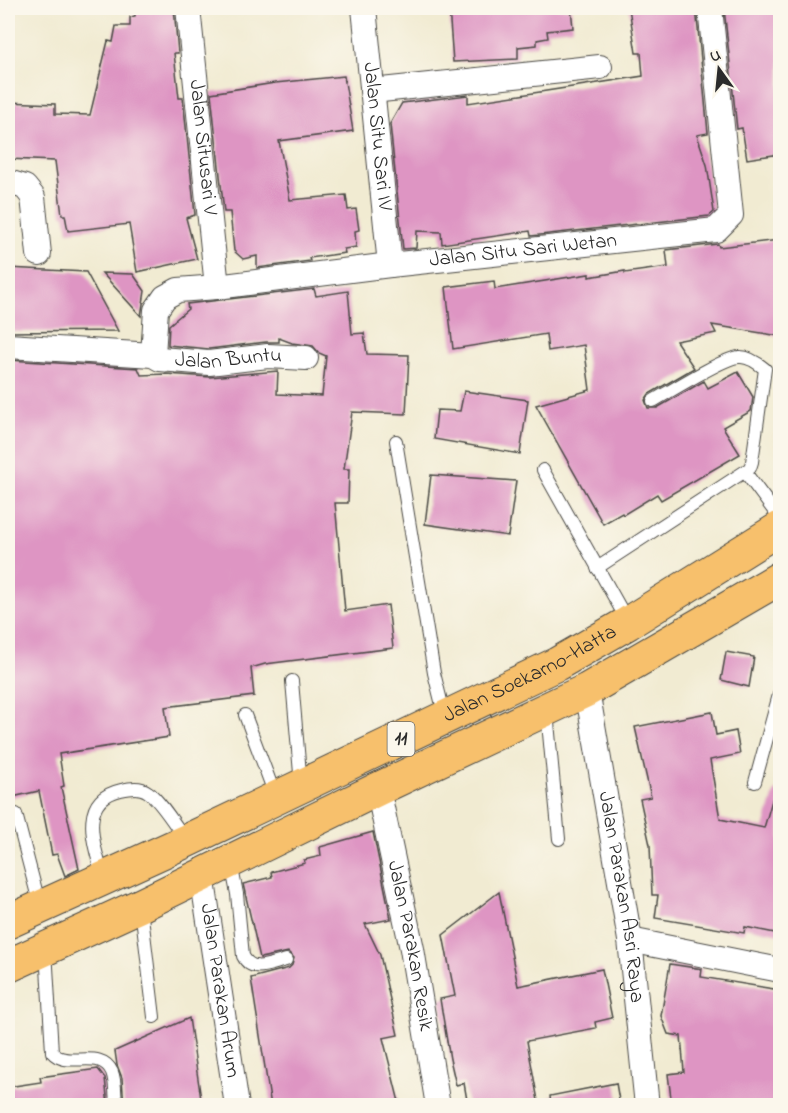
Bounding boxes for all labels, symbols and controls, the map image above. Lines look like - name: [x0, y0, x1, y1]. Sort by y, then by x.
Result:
- north arrow: [689, 39, 749, 99]
- text: U: [708, 44, 724, 69]
- street label: Jalan Situ Sari IV: [355, 61, 399, 212]
- street label: Jalan Situsari V: [181, 78, 224, 216]
- street label: Jalan Situ Sari Wetan: [428, 226, 618, 276]
- street label: Jalan Buntu: [174, 341, 283, 378]
- street label: Jalan Soekarno-Hatta: [438, 618, 622, 731]
- road number: 11: [388, 722, 414, 756]
- street label: Jalan Parakan Asri Raya: [590, 789, 651, 1004]
- street label: Jalan Parakan Resik: [379, 858, 440, 1034]
- street label: Jalan Parakan Arum: [192, 901, 248, 1080]

